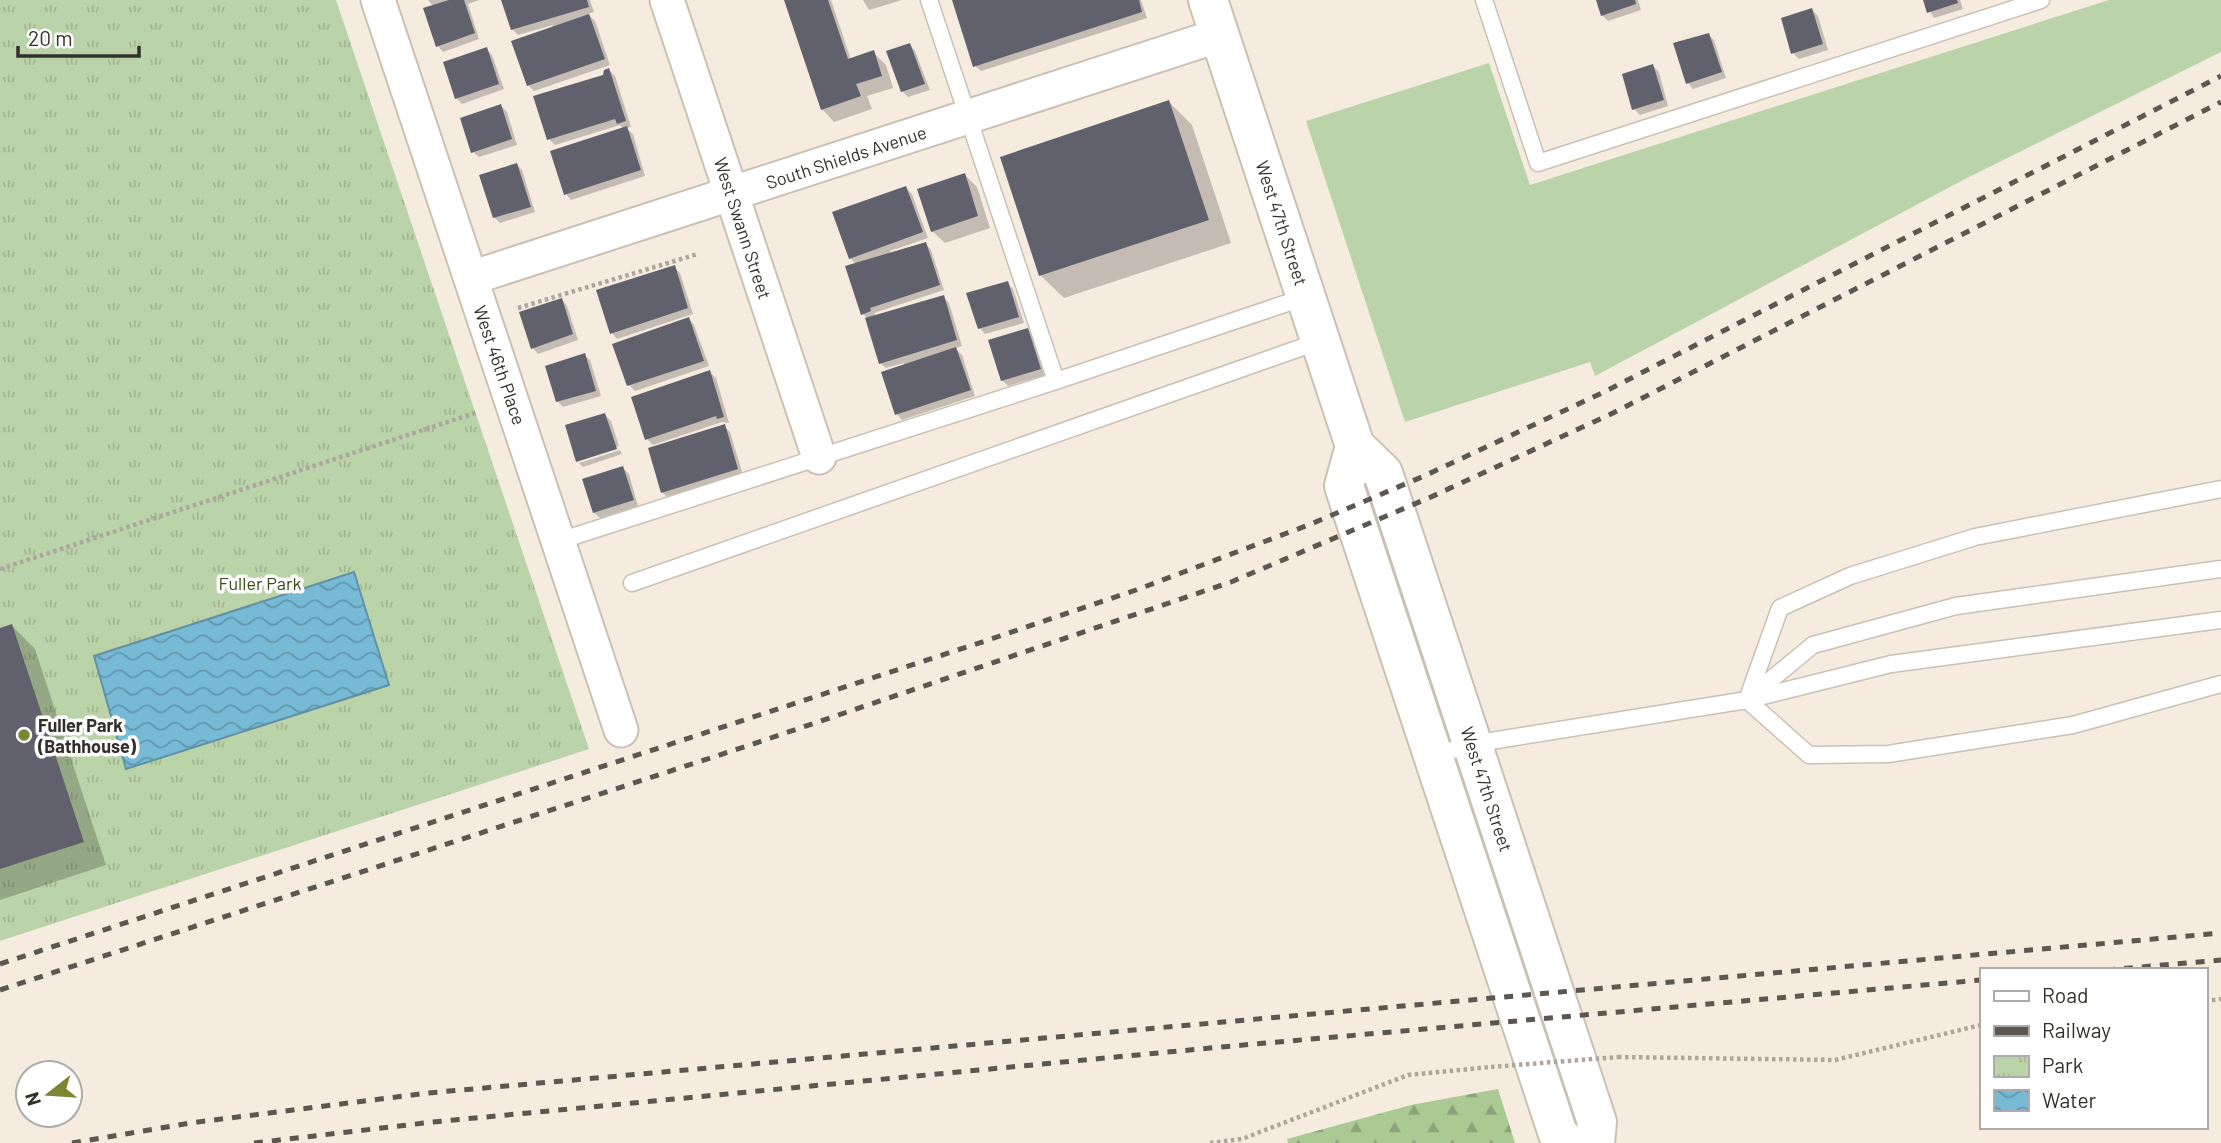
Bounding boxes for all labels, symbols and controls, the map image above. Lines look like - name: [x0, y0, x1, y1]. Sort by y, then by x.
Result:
- scale bar: [18, 14, 138, 58]
- text: 20 m: [28, 25, 73, 50]
- street label: South Shields Avenue: [763, 121, 929, 193]
- street label: West Swann Street: [710, 154, 776, 302]
- street label: West 47th Street: [1251, 158, 1313, 288]
- street label: West 46th Place: [469, 302, 531, 428]
- park label: Fuller Park: [219, 572, 302, 594]
- place label: Fuller Park (Bathhouse): [37, 714, 137, 757]
- street label: West 47th Street: [1456, 724, 1518, 854]
- marker: Fuller Park (Bathhouse): [16, 727, 32, 743]
- legend: [1980, 968, 2207, 1129]
- text: Road: [2042, 982, 2088, 1007]
- text: Railway: [2042, 1017, 2111, 1042]
- text: Park: [2042, 1052, 2083, 1077]
- north arrow: [14, 1059, 84, 1129]
- text: Water: [2042, 1087, 2097, 1112]
- text: N: [19, 1090, 45, 1109]

